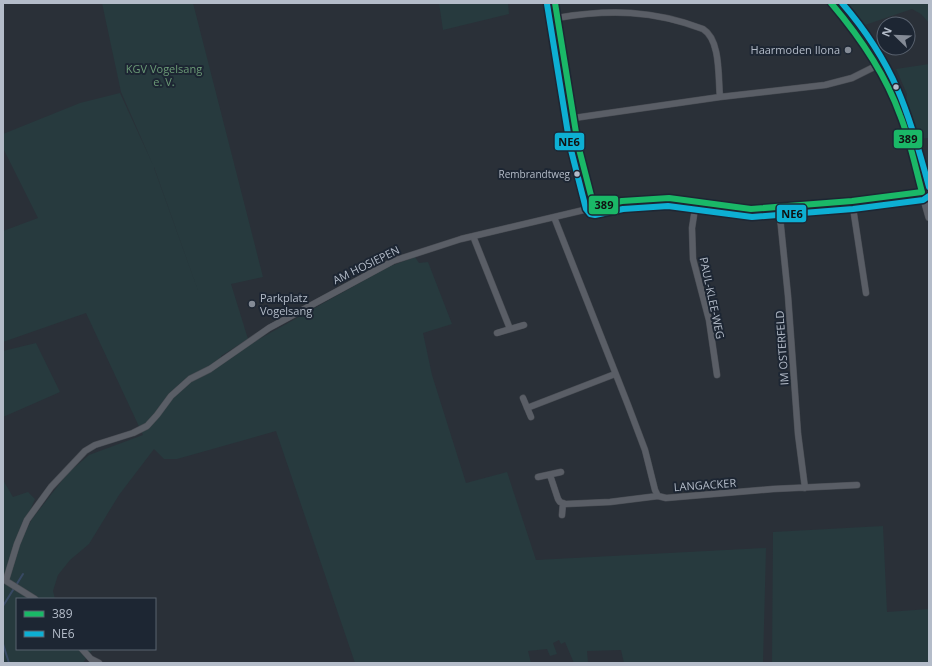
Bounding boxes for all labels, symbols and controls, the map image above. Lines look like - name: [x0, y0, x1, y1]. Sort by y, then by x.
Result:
- north arrow: [876, 16, 916, 56]
- text: N: [878, 25, 895, 39]
- place label: Haarmoden Ilona: [751, 42, 840, 57]
- marker: Haarmoden Ilona: [843, 45, 853, 55]
- park label: KGV Vogelsang e. V.: [126, 61, 202, 89]
- unlabelled marker: [891, 82, 901, 92]
- line badge: 389: [893, 129, 923, 149]
- text: 389: [899, 131, 917, 146]
- line badge: NE6: [554, 132, 585, 151]
- text: NE6: [558, 134, 580, 149]
- place label: Rembrandtweg: [499, 167, 571, 181]
- marker: Rembrandtweg: [572, 169, 582, 179]
- line badge: 389: [588, 195, 619, 215]
- text: 389: [595, 197, 613, 212]
- line badge: NE6: [776, 204, 807, 223]
- text: NE6: [781, 206, 803, 221]
- street label: AM HOSIEPEN: [330, 242, 402, 287]
- street label: PAUL-KLEE-WEG: [696, 256, 728, 340]
- place label: Parkplatz Vogelsang: [260, 290, 312, 318]
- marker: Parkplatz Vogelsang: [247, 299, 257, 309]
- street label: IM OSTERFELD: [771, 310, 792, 386]
- street label: LANGACKER: [673, 475, 737, 494]
- legend: [16, 598, 156, 650]
- text: 389: [52, 605, 73, 622]
- text: NE6: [52, 625, 75, 642]

